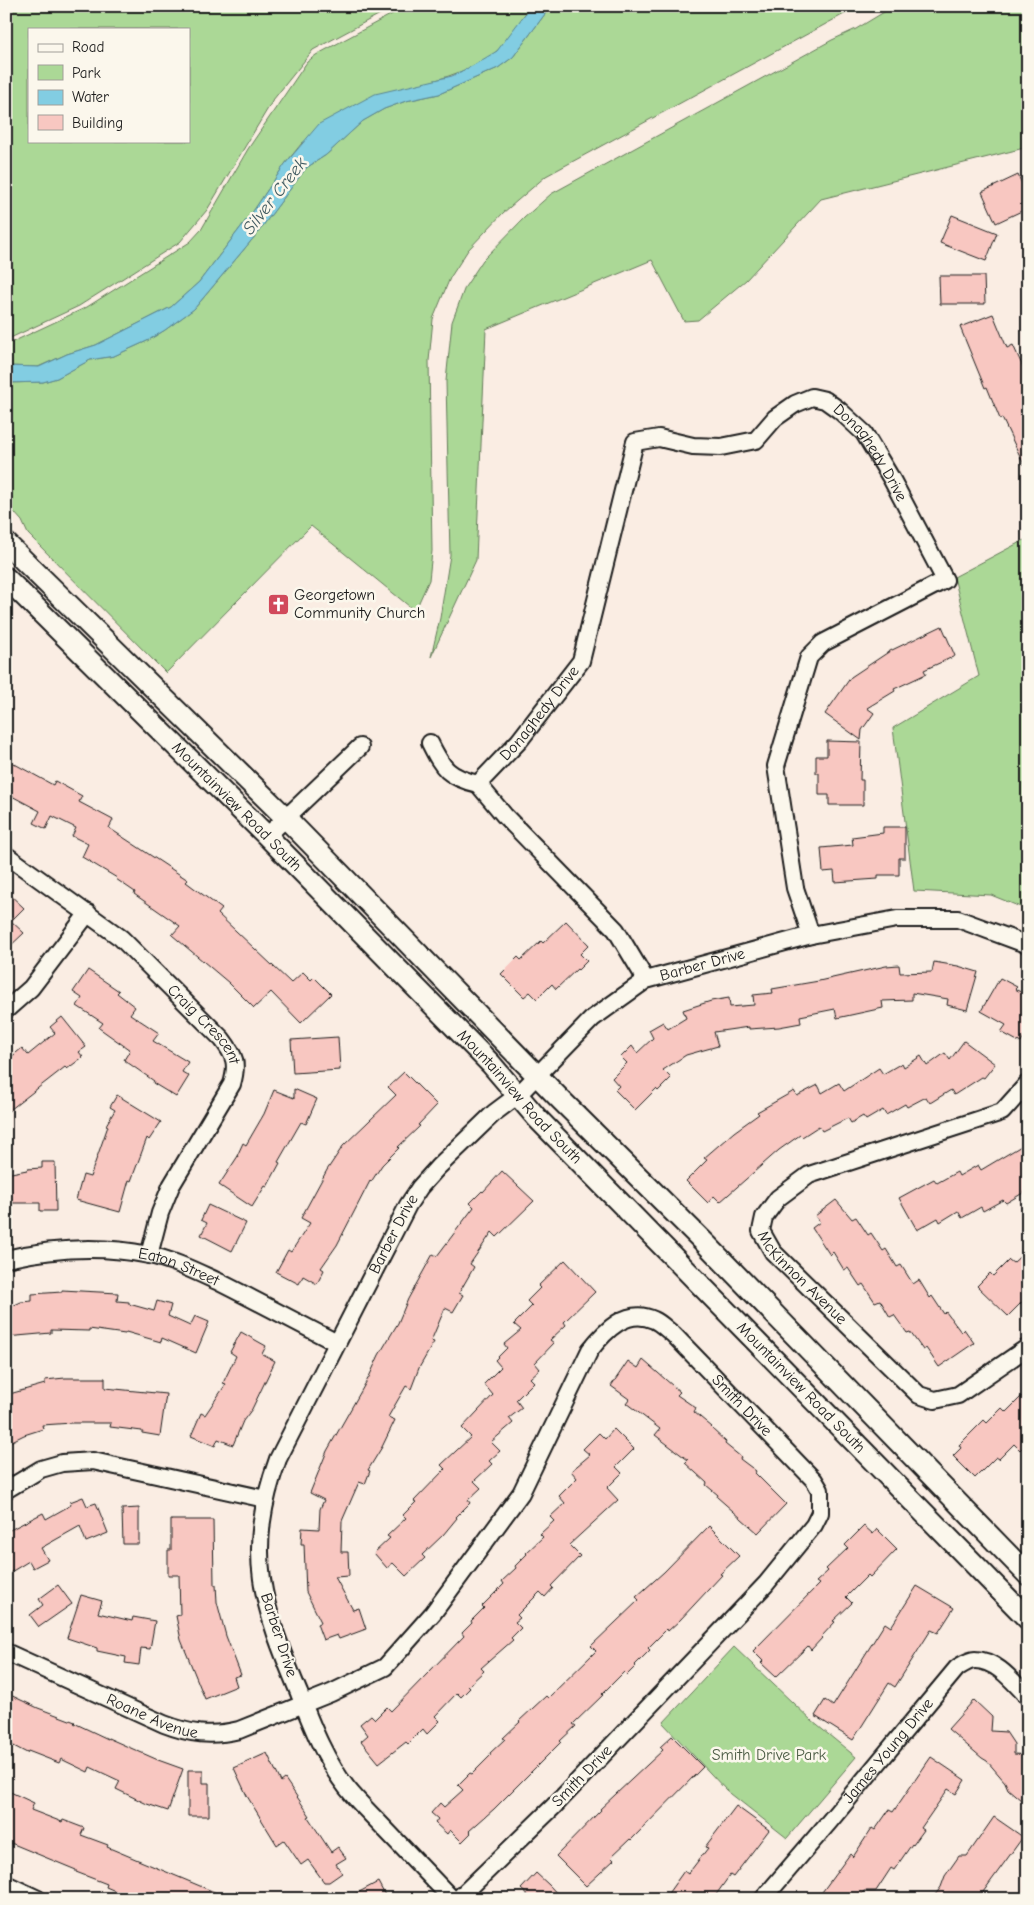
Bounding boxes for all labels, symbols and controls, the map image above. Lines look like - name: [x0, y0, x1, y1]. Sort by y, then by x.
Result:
- legend: [28, 28, 190, 142]
- text: Road: [72, 38, 104, 56]
- text: Park: [72, 64, 101, 82]
- text: Water: [72, 88, 109, 106]
- text: Building: [72, 114, 123, 132]
- water label: Silver Creek: [238, 153, 312, 239]
- street label: Donaghedy Drive: [829, 400, 911, 504]
- place label: Georgetown Community Church: [294, 586, 425, 622]
- church icon: Georgetown Community Church: [266, 592, 290, 616]
- street label: Donaghedy Drive: [496, 662, 583, 764]
- street label: Mountainview Road South: [168, 738, 306, 875]
- street label: Barber Drive: [658, 944, 747, 985]
- street label: Craig Crescent: [164, 981, 244, 1066]
- street label: Mountainview Road South: [453, 1026, 586, 1167]
- street label: Barber Drive: [365, 1191, 422, 1277]
- street label: McKinnon Avenue: [754, 1227, 851, 1328]
- street label: Eaton Street: [137, 1244, 222, 1290]
- street label: Mountainview Road South: [733, 1319, 869, 1457]
- street label: Smith Drive: [708, 1371, 776, 1440]
- street label: Barber Drive: [257, 1591, 301, 1679]
- street label: Roane Avenue: [104, 1690, 199, 1742]
- street label: James Young Drive: [839, 1695, 937, 1807]
- street label: Smith Drive: [548, 1741, 616, 1811]
- park label: Smith Drive Park: [712, 1746, 827, 1764]

